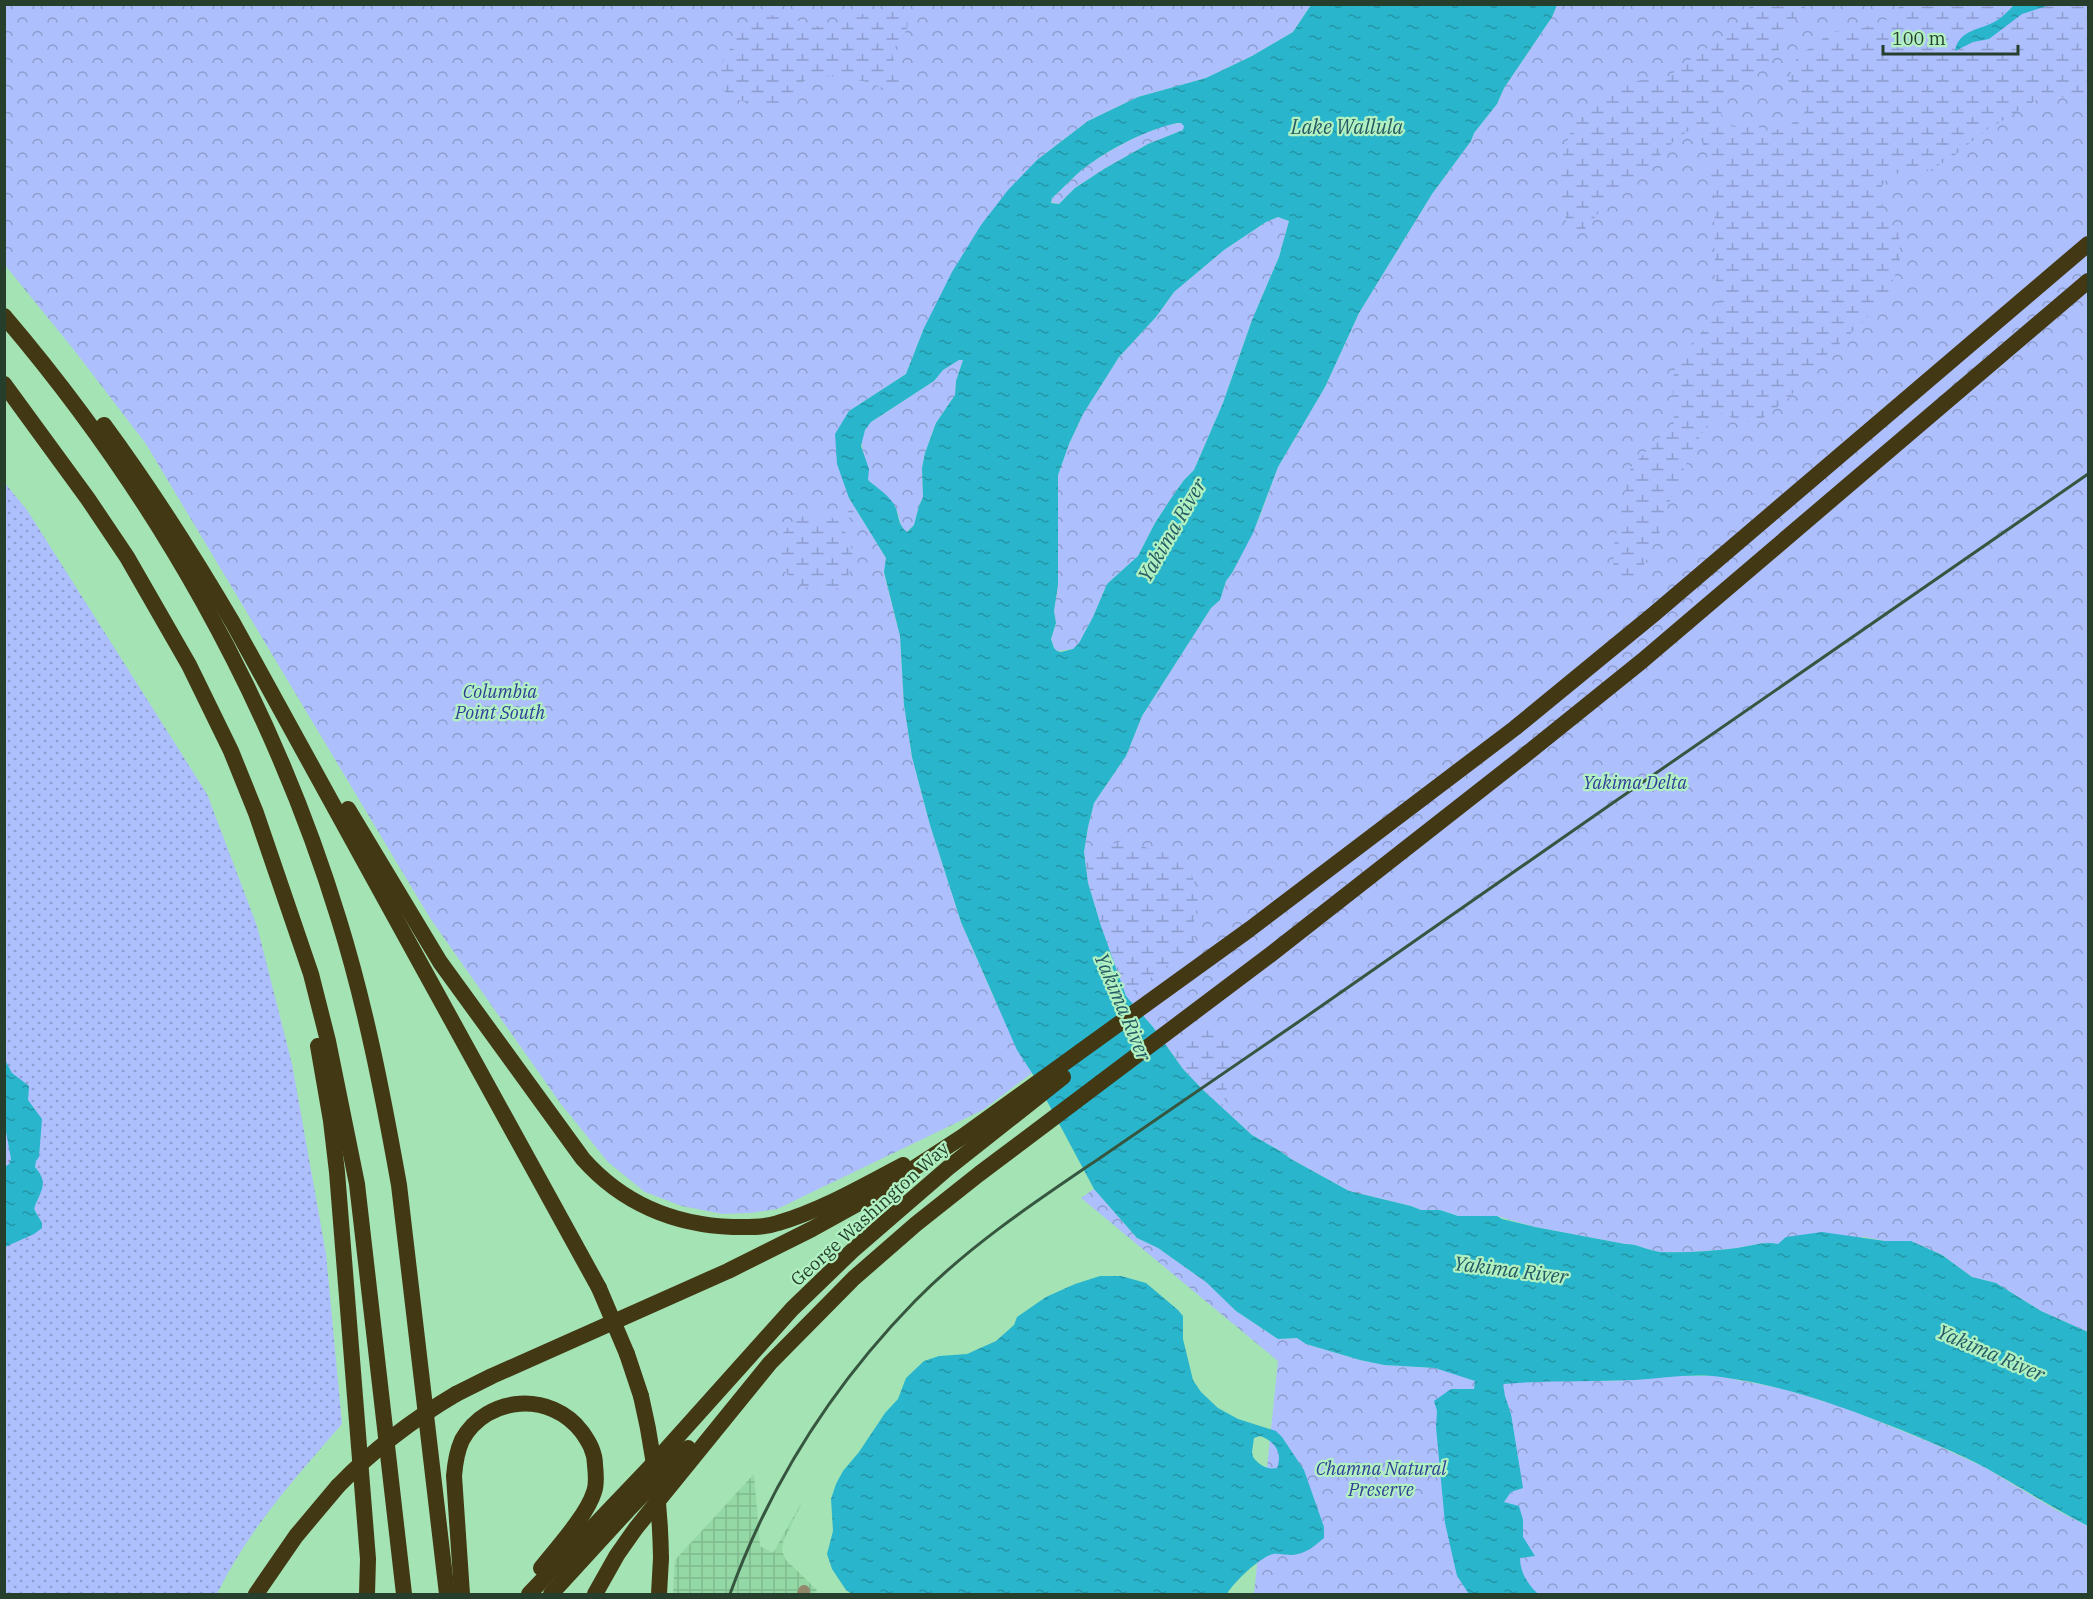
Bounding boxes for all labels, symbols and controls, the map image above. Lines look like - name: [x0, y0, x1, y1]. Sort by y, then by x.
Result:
- scale bar: [1883, 18, 2018, 56]
- text: 100 m: [1892, 27, 1946, 50]
- water label: Lake Wallula: [1290, 113, 1403, 140]
- water label: Yakima River: [1131, 472, 1213, 586]
- park label: Columbia Point South: [454, 680, 545, 724]
- park label: Yakima Delta: [1583, 771, 1687, 794]
- water label: Yakima River: [1089, 949, 1159, 1066]
- street label: George Washington Way: [786, 1136, 954, 1291]
- water label: Yakima River: [1452, 1249, 1571, 1290]
- water label: Yakima River: [1933, 1318, 2051, 1388]
- park label: Chamna Natural Preserve: [1316, 1457, 1447, 1501]

